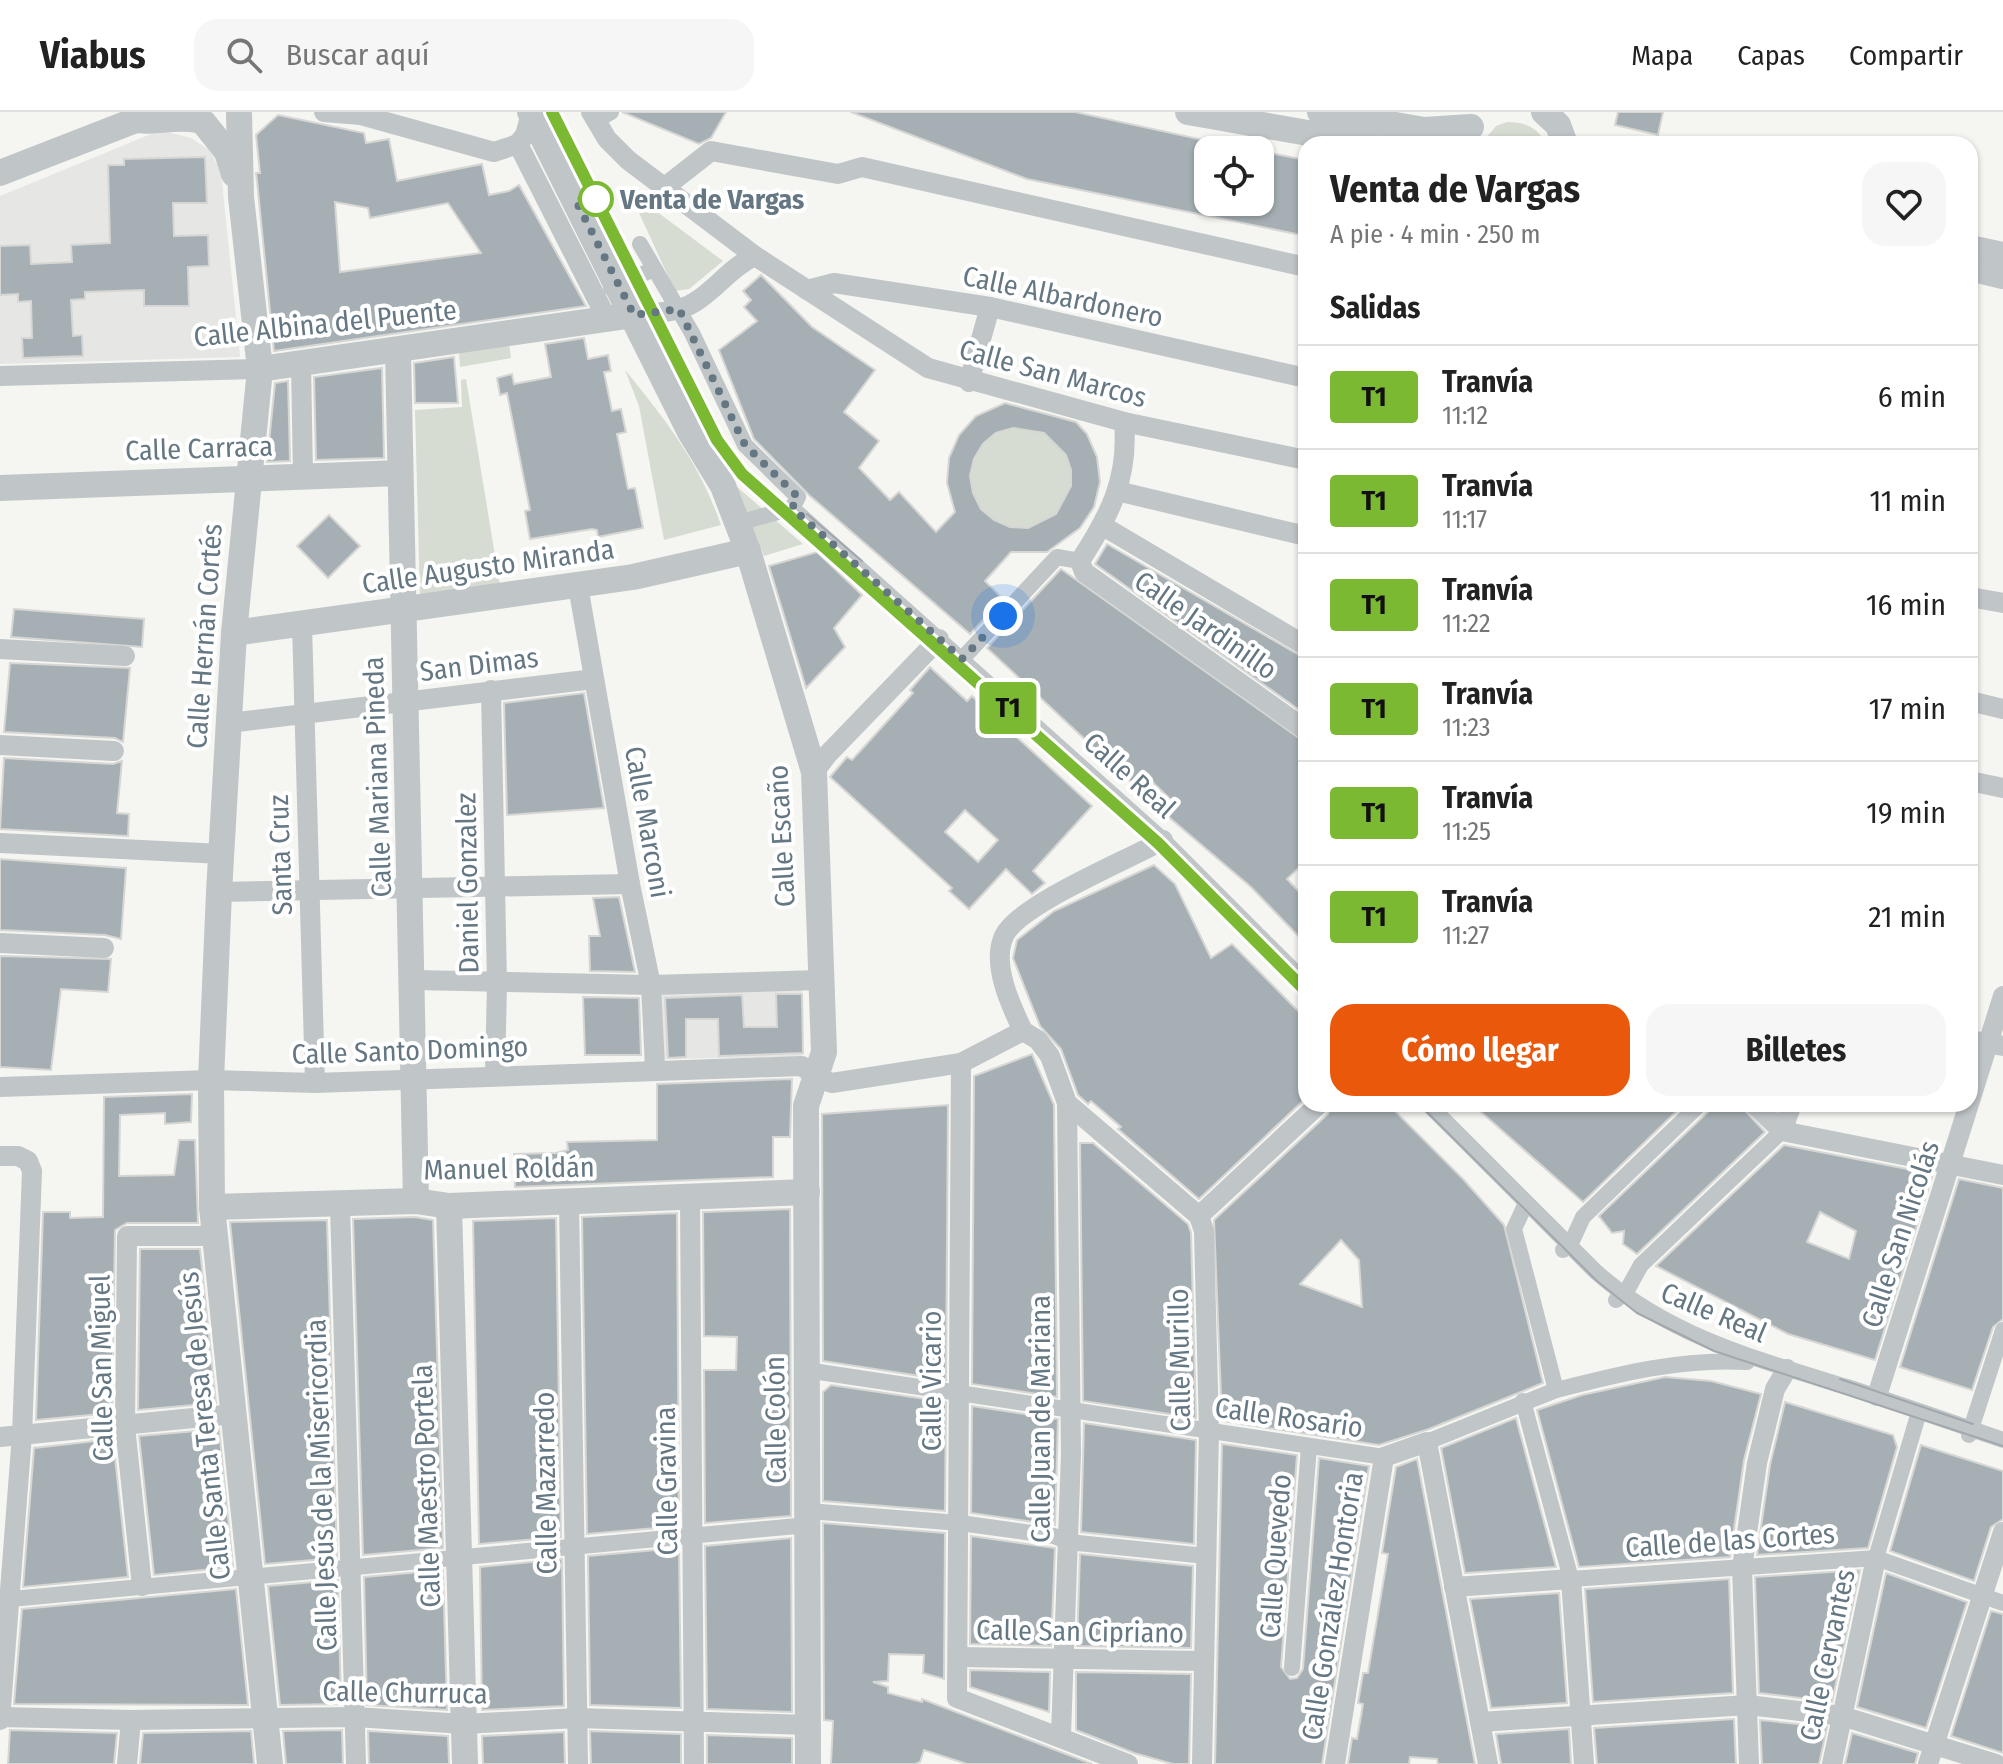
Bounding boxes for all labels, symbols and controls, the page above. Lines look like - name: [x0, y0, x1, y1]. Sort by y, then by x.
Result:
- search box: [194, 19, 754, 91]
- text: Viabus: [40, 32, 146, 78]
- icon: search: [222, 33, 266, 77]
- text: Buscar aquí: [286, 37, 429, 73]
- text: Mapa: [1631, 39, 1693, 72]
- text: Capas: [1737, 39, 1805, 72]
- text: Compartir: [1849, 39, 1963, 72]
- map controls: [1194, 136, 1274, 216]
- button: locate: [1194, 136, 1274, 216]
- button: heart: [1862, 162, 1946, 246]
- text: Venta de Vargas: [1330, 166, 1580, 212]
- marker: Venta de Vargas: [579, 182, 613, 216]
- place label: Venta de Vargas: [619, 183, 804, 216]
- text: A pie · 4 min · 250 m: [1330, 219, 1540, 250]
- street label: Calle Albardonero: [960, 259, 1166, 334]
- text: Salidas: [1330, 290, 1420, 326]
- street label: Calle Albina del Puente: [192, 293, 458, 354]
- street label: Calle San Marcos: [956, 333, 1150, 414]
- text: Tranvía: [1442, 364, 1533, 400]
- text: 6 min: [1878, 379, 1946, 415]
- text: T1: [1361, 380, 1387, 413]
- text: 11:12: [1442, 400, 1488, 431]
- street label: Calle Carraca: [125, 429, 274, 468]
- text: Tranvía: [1442, 468, 1533, 504]
- text: 11 min: [1870, 483, 1946, 519]
- text: T1: [1361, 484, 1387, 517]
- text: 11:17: [1442, 504, 1487, 535]
- street label: Calle Hernán Cortés: [180, 522, 229, 750]
- street label: Calle Augusto Miranda: [360, 532, 616, 601]
- street label: Calle Jardinillo: [1128, 564, 1283, 687]
- text: Tranvía: [1442, 572, 1533, 608]
- text: 16 min: [1866, 587, 1946, 623]
- text: T1: [1361, 588, 1387, 621]
- your location: [983, 596, 1023, 636]
- text: 11:22: [1442, 608, 1490, 639]
- street label: San Dimas: [418, 641, 540, 688]
- street label: Calle Mariana Pineda: [357, 656, 398, 898]
- text: Tranvía: [1442, 676, 1533, 712]
- line badge: T1: [972, 682, 1044, 734]
- text: T1: [995, 691, 1021, 724]
- text: 17 min: [1869, 691, 1946, 727]
- text: T1: [1361, 692, 1387, 725]
- text: 11:23: [1442, 712, 1491, 743]
- street label: Calle Real: [1077, 726, 1182, 825]
- street label: Calle Marconi: [618, 744, 677, 900]
- street label: Calle Escaño: [761, 764, 802, 908]
- text: Tranvía: [1442, 780, 1533, 816]
- street label: Daniel Gonzalez: [449, 792, 486, 974]
- street label: Santa Cruz: [262, 794, 299, 916]
- text: 19 min: [1866, 795, 1946, 831]
- text: T1: [1361, 796, 1387, 829]
- text: 11:25: [1442, 816, 1491, 847]
- text: Tranvía: [1442, 884, 1533, 920]
- text: 21 min: [1868, 899, 1946, 935]
- text: T1: [1361, 900, 1387, 933]
- text: 11:27: [1442, 920, 1489, 951]
- button: Cómo llegar: [1330, 1004, 1630, 1096]
- button: Billetes: [1646, 1004, 1946, 1096]
- street label: Calle Santo Domingo: [291, 1030, 529, 1071]
- street label: Calle San Nicolás: [1855, 1137, 1946, 1332]
- street label: Manuel Roldán: [423, 1151, 595, 1186]
- street label: Calle Santa Teresa de Jesús: [172, 1270, 237, 1582]
- street label: Calle San Miguel: [83, 1274, 120, 1462]
- street label: Calle Real: [1656, 1275, 1772, 1349]
- street label: Calle Murillo: [1162, 1288, 1197, 1432]
- street label: Calle Juan de Mariana: [1024, 1295, 1057, 1543]
- street label: Calle Vicario: [915, 1311, 948, 1451]
- street label: Calle Jesús de la Misericordia: [299, 1318, 344, 1652]
- street label: Calle Colón: [758, 1356, 793, 1484]
- street label: Calle Maestro Portela: [406, 1364, 447, 1608]
- street label: Calle Mazarredo: [527, 1391, 564, 1575]
- street label: Calle Rosario: [1213, 1391, 1365, 1444]
- street label: Calle Gravina: [649, 1406, 684, 1556]
- street label: Calle González Hontoria: [1295, 1470, 1370, 1743]
- street label: Calle Quevedo: [1253, 1473, 1298, 1639]
- street label: Calle de las Cortes: [1624, 1517, 1836, 1564]
- street label: Calle Cervantes: [1793, 1566, 1862, 1744]
- street label: Calle San Cipriano: [976, 1613, 1184, 1650]
- street label: Calle Churruca: [322, 1675, 488, 1710]

